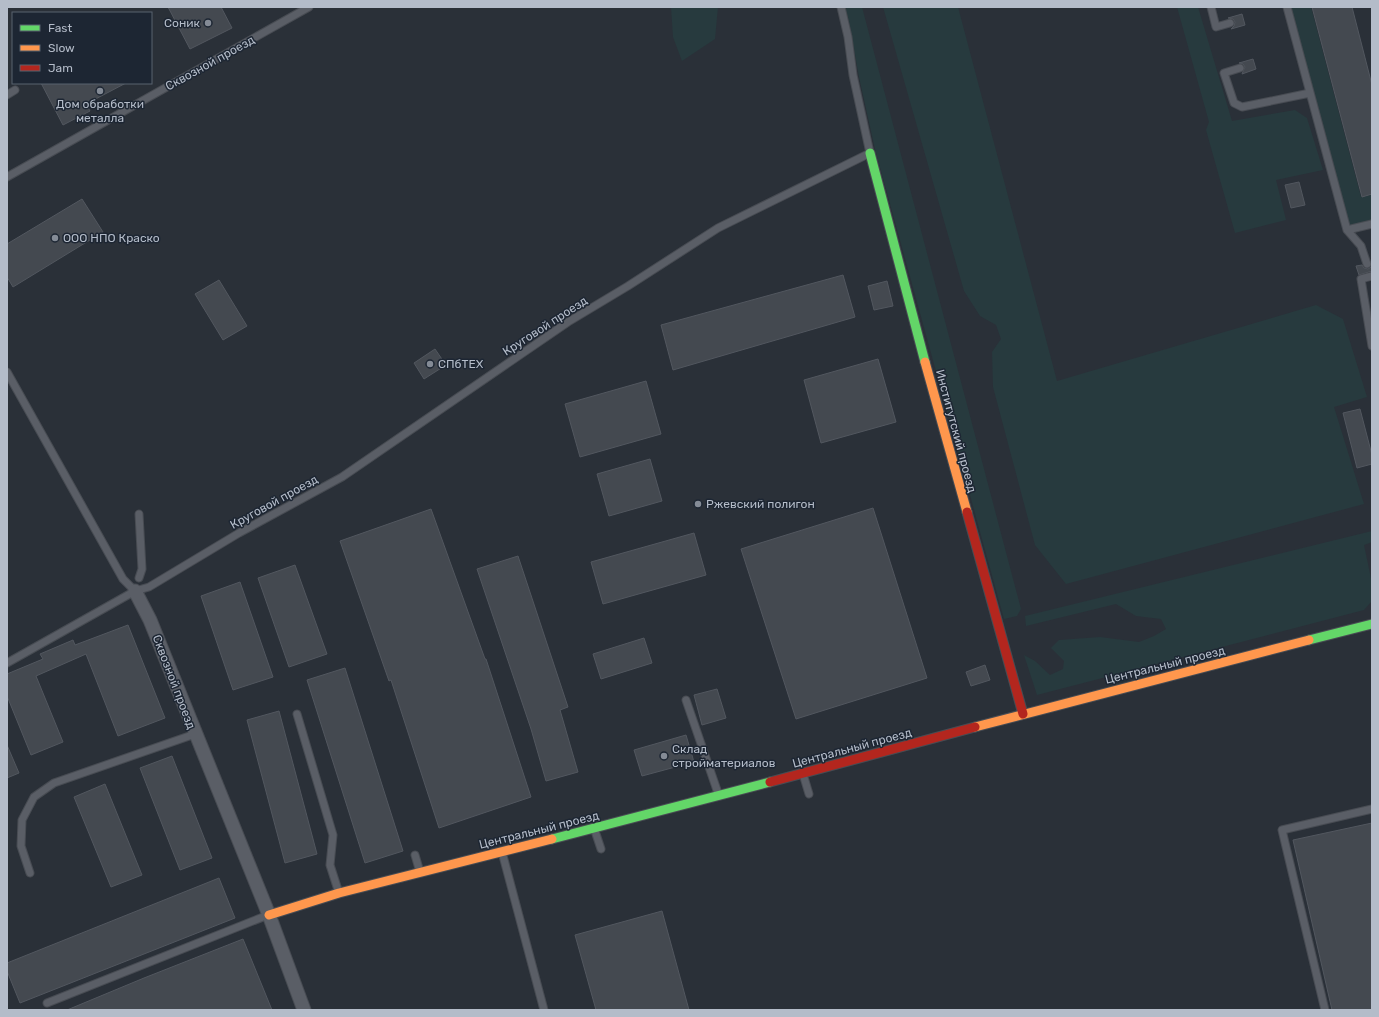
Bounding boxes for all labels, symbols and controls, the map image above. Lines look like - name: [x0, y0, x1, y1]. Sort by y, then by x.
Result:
- legend: [12, 12, 152, 84]
- place label: Соник: [164, 16, 201, 30]
- marker: Соник: [203, 18, 213, 28]
- text: Fast: [48, 21, 72, 35]
- street label: Сквозной проезд: [163, 33, 257, 93]
- text: Slow: [48, 41, 75, 55]
- text: Jam: [48, 61, 73, 75]
- marker: Дом обработки металла: [95, 86, 105, 96]
- place label: Дом обработки металла: [56, 97, 144, 125]
- place label: ООО НПО Краско: [63, 231, 160, 245]
- marker: ООО НПО Краско: [50, 233, 60, 243]
- street label: Круговой проезд: [500, 293, 590, 359]
- place label: СПбТЕХ: [438, 357, 484, 371]
- marker: СПбТЕХ: [425, 359, 435, 369]
- street label: Институтский проезд: [933, 368, 979, 494]
- street label: Круговой проезд: [228, 472, 320, 532]
- place label: Ржевский полигон: [706, 497, 815, 511]
- marker: Ржевский полигон: [693, 499, 703, 509]
- street label: Сквозной проезд: [150, 633, 198, 731]
- street label: Центральный проезд: [1104, 643, 1226, 687]
- street label: Центральный проезд: [791, 725, 913, 771]
- place label: Склад стройматериалов: [672, 742, 776, 770]
- marker: Склад стройматериалов: [659, 751, 669, 761]
- street label: Центральный проезд: [478, 808, 600, 852]

